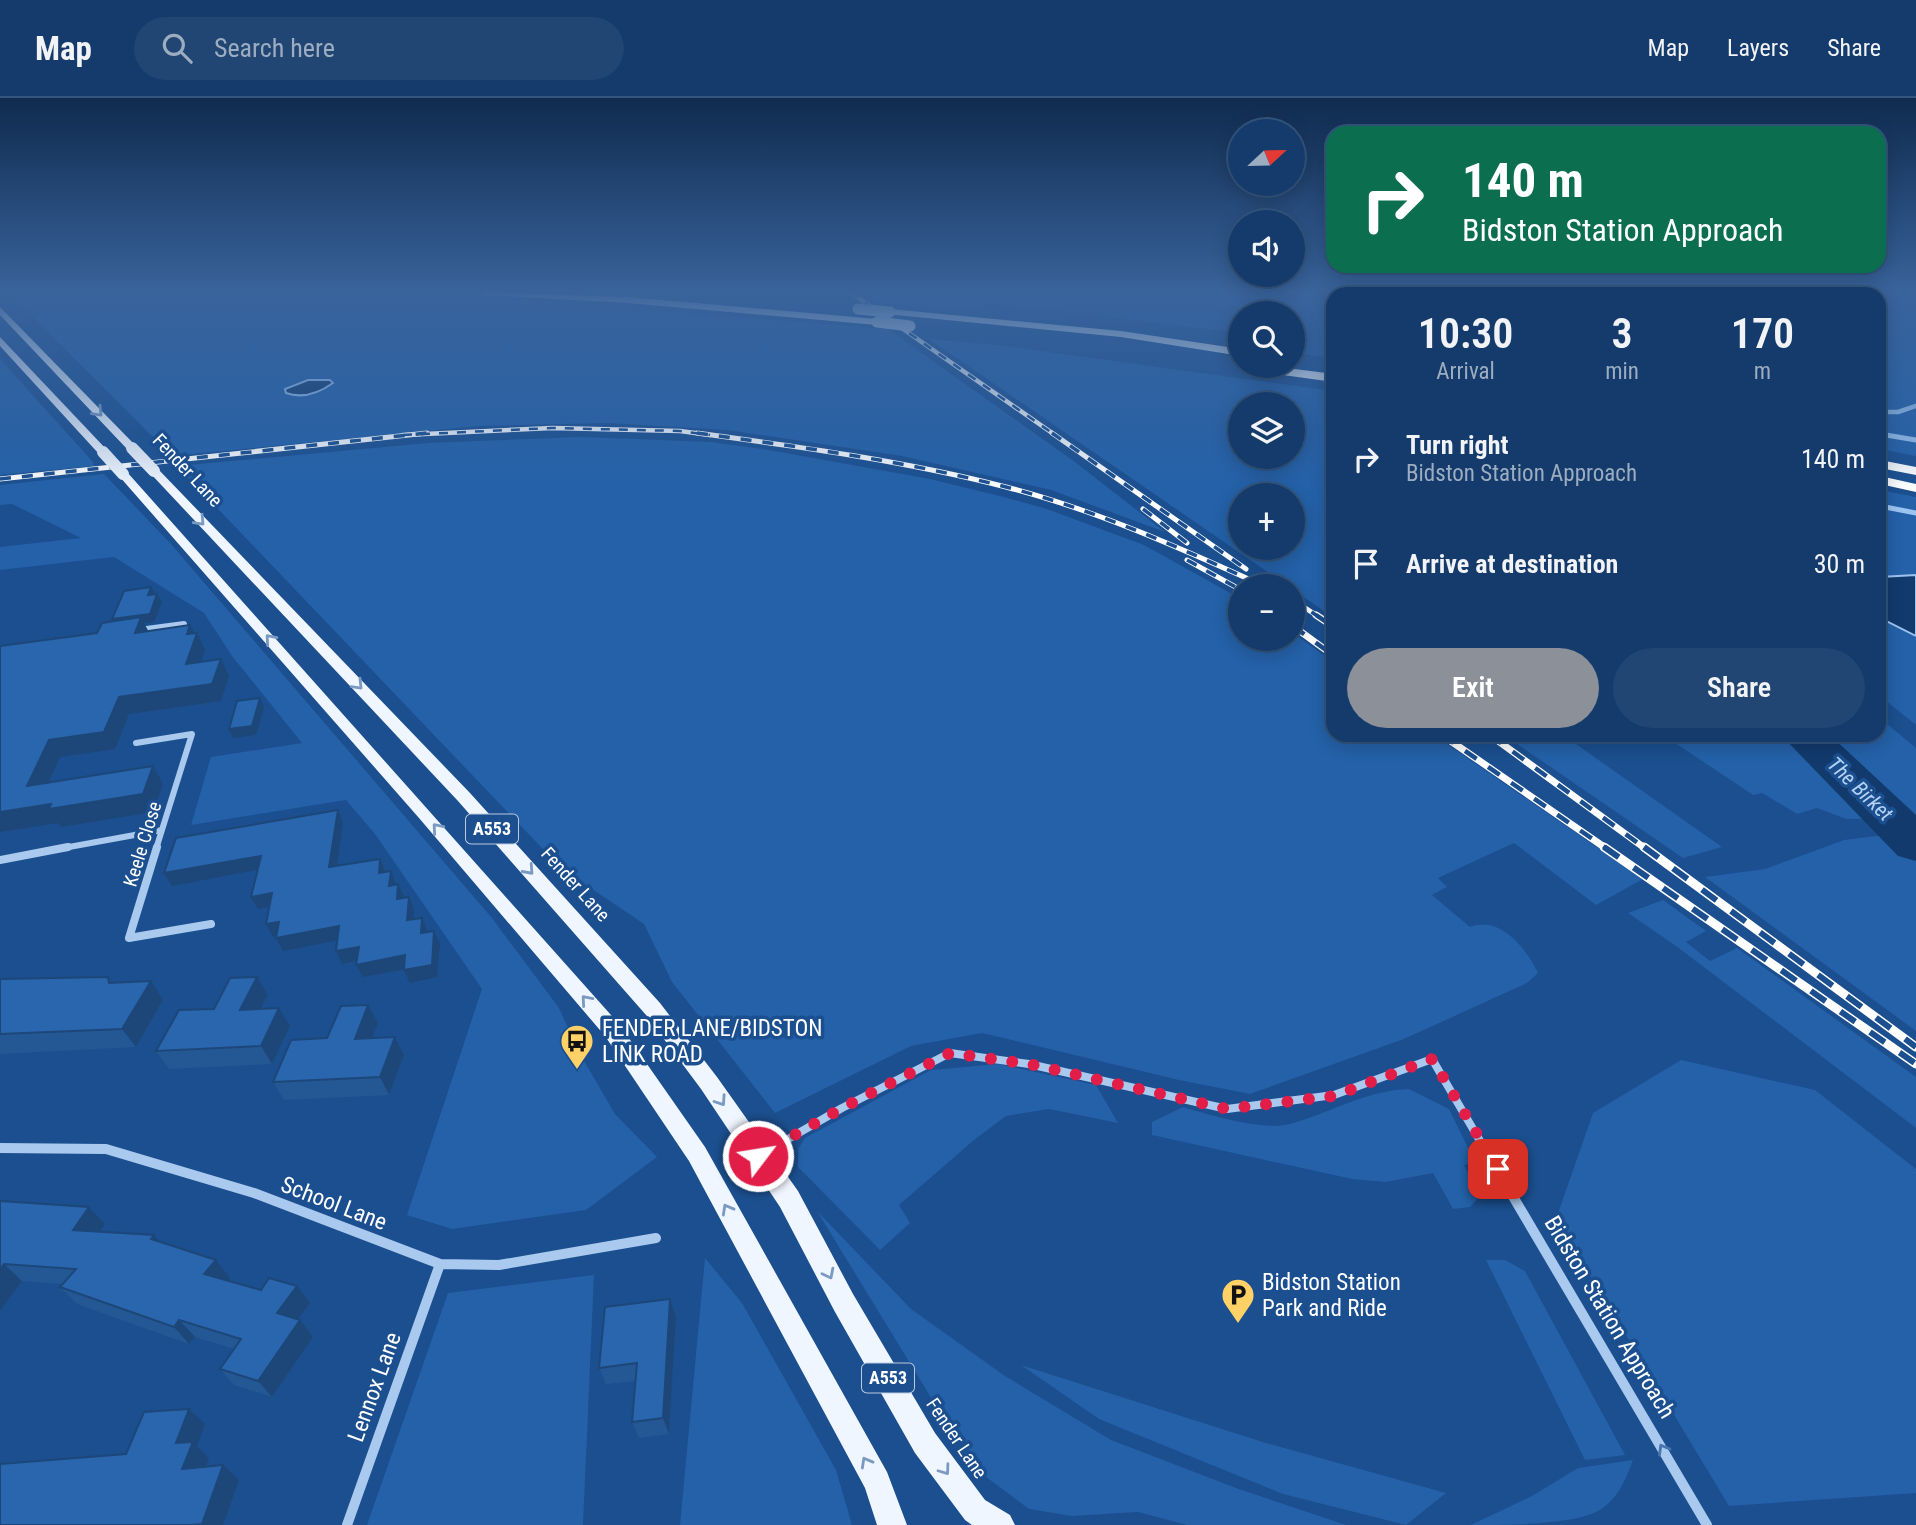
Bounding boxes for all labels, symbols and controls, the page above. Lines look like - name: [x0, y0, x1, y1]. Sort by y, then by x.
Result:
- search box: [134, 17, 624, 80]
- text: Map: [35, 29, 92, 68]
- icon: search: [158, 29, 196, 67]
- text: Search here: [214, 33, 335, 63]
- text: Map: [1648, 34, 1689, 62]
- text: Layers: [1727, 34, 1789, 62]
- text: Share: [1827, 34, 1881, 62]
- north arrow: [1228, 119, 1306, 196]
- map controls: [1228, 119, 1305, 651]
- text: 140 m: [1462, 152, 1584, 209]
- icon: right: [1347, 154, 1438, 245]
- button: sound: [1228, 210, 1305, 287]
- text: Bidston Station Approach: [1462, 211, 1784, 249]
- button: search: [1228, 301, 1305, 378]
- text: 10:30: [1418, 309, 1513, 358]
- text: 3: [1612, 309, 1633, 358]
- text: 170: [1731, 309, 1794, 358]
- text: Arrival: [1436, 358, 1495, 385]
- text: min: [1605, 358, 1639, 385]
- text: m: [1754, 358, 1771, 385]
- button: layers: [1228, 392, 1305, 469]
- one-way arrow: [89, 404, 102, 417]
- street label: Fender Lane: [148, 429, 227, 512]
- text: Turn right: [1406, 430, 1508, 460]
- icon: right: [1347, 440, 1385, 478]
- text: 140 m: [1801, 444, 1865, 474]
- text: Bidston Station Approach: [1406, 460, 1637, 487]
- button: +: [1228, 483, 1305, 560]
- one-way arrow: [192, 513, 204, 526]
- icon: arrive: [1347, 545, 1385, 583]
- text: Arrive at destination: [1406, 549, 1618, 579]
- text: 30 m: [1814, 549, 1865, 579]
- button: −: [1228, 574, 1305, 651]
- one-way arrow: [266, 634, 278, 647]
- button: Exit: [1347, 648, 1599, 728]
- button: Share: [1613, 648, 1865, 728]
- one-way arrow: [349, 677, 362, 690]
- water label: The Birket: [1822, 752, 1898, 827]
- street label: Keele Close: [119, 799, 166, 889]
- road number: A553: [466, 814, 518, 844]
- one-way arrow: [433, 823, 445, 836]
- street label: Fender Lane: [536, 843, 615, 926]
- one-way arrow: [521, 862, 533, 875]
- one-way arrow: [582, 995, 594, 1008]
- place label: FENDER LANE/BIDSTON LINK ROAD: [602, 1015, 823, 1068]
- bus stop icon: FENDER LANE/BIDSTON LINK ROAD: [558, 1022, 596, 1071]
- one-way arrow: [713, 1093, 725, 1106]
- position arrow: [721, 1119, 795, 1193]
- pin: [1468, 1139, 1528, 1199]
- icon: arrive: [1479, 1150, 1517, 1188]
- street label: School Lane: [277, 1171, 391, 1236]
- one-way arrow: [722, 1204, 735, 1216]
- street label: Bidston Station Approach: [1538, 1211, 1681, 1423]
- one-way arrow: [821, 1267, 835, 1279]
- place label: Bidston Station Park and Ride: [1262, 1269, 1401, 1322]
- parking icon: Bidston Station Park and Ride: [1219, 1276, 1257, 1325]
- street label: Lennox Lane: [342, 1329, 407, 1446]
- road number: A553: [862, 1364, 914, 1392]
- street label: Fender Lane: [921, 1394, 992, 1483]
- one-way arrow: [1658, 1443, 1671, 1456]
- one-way arrow: [861, 1457, 874, 1469]
- one-way arrow: [937, 1462, 949, 1475]

